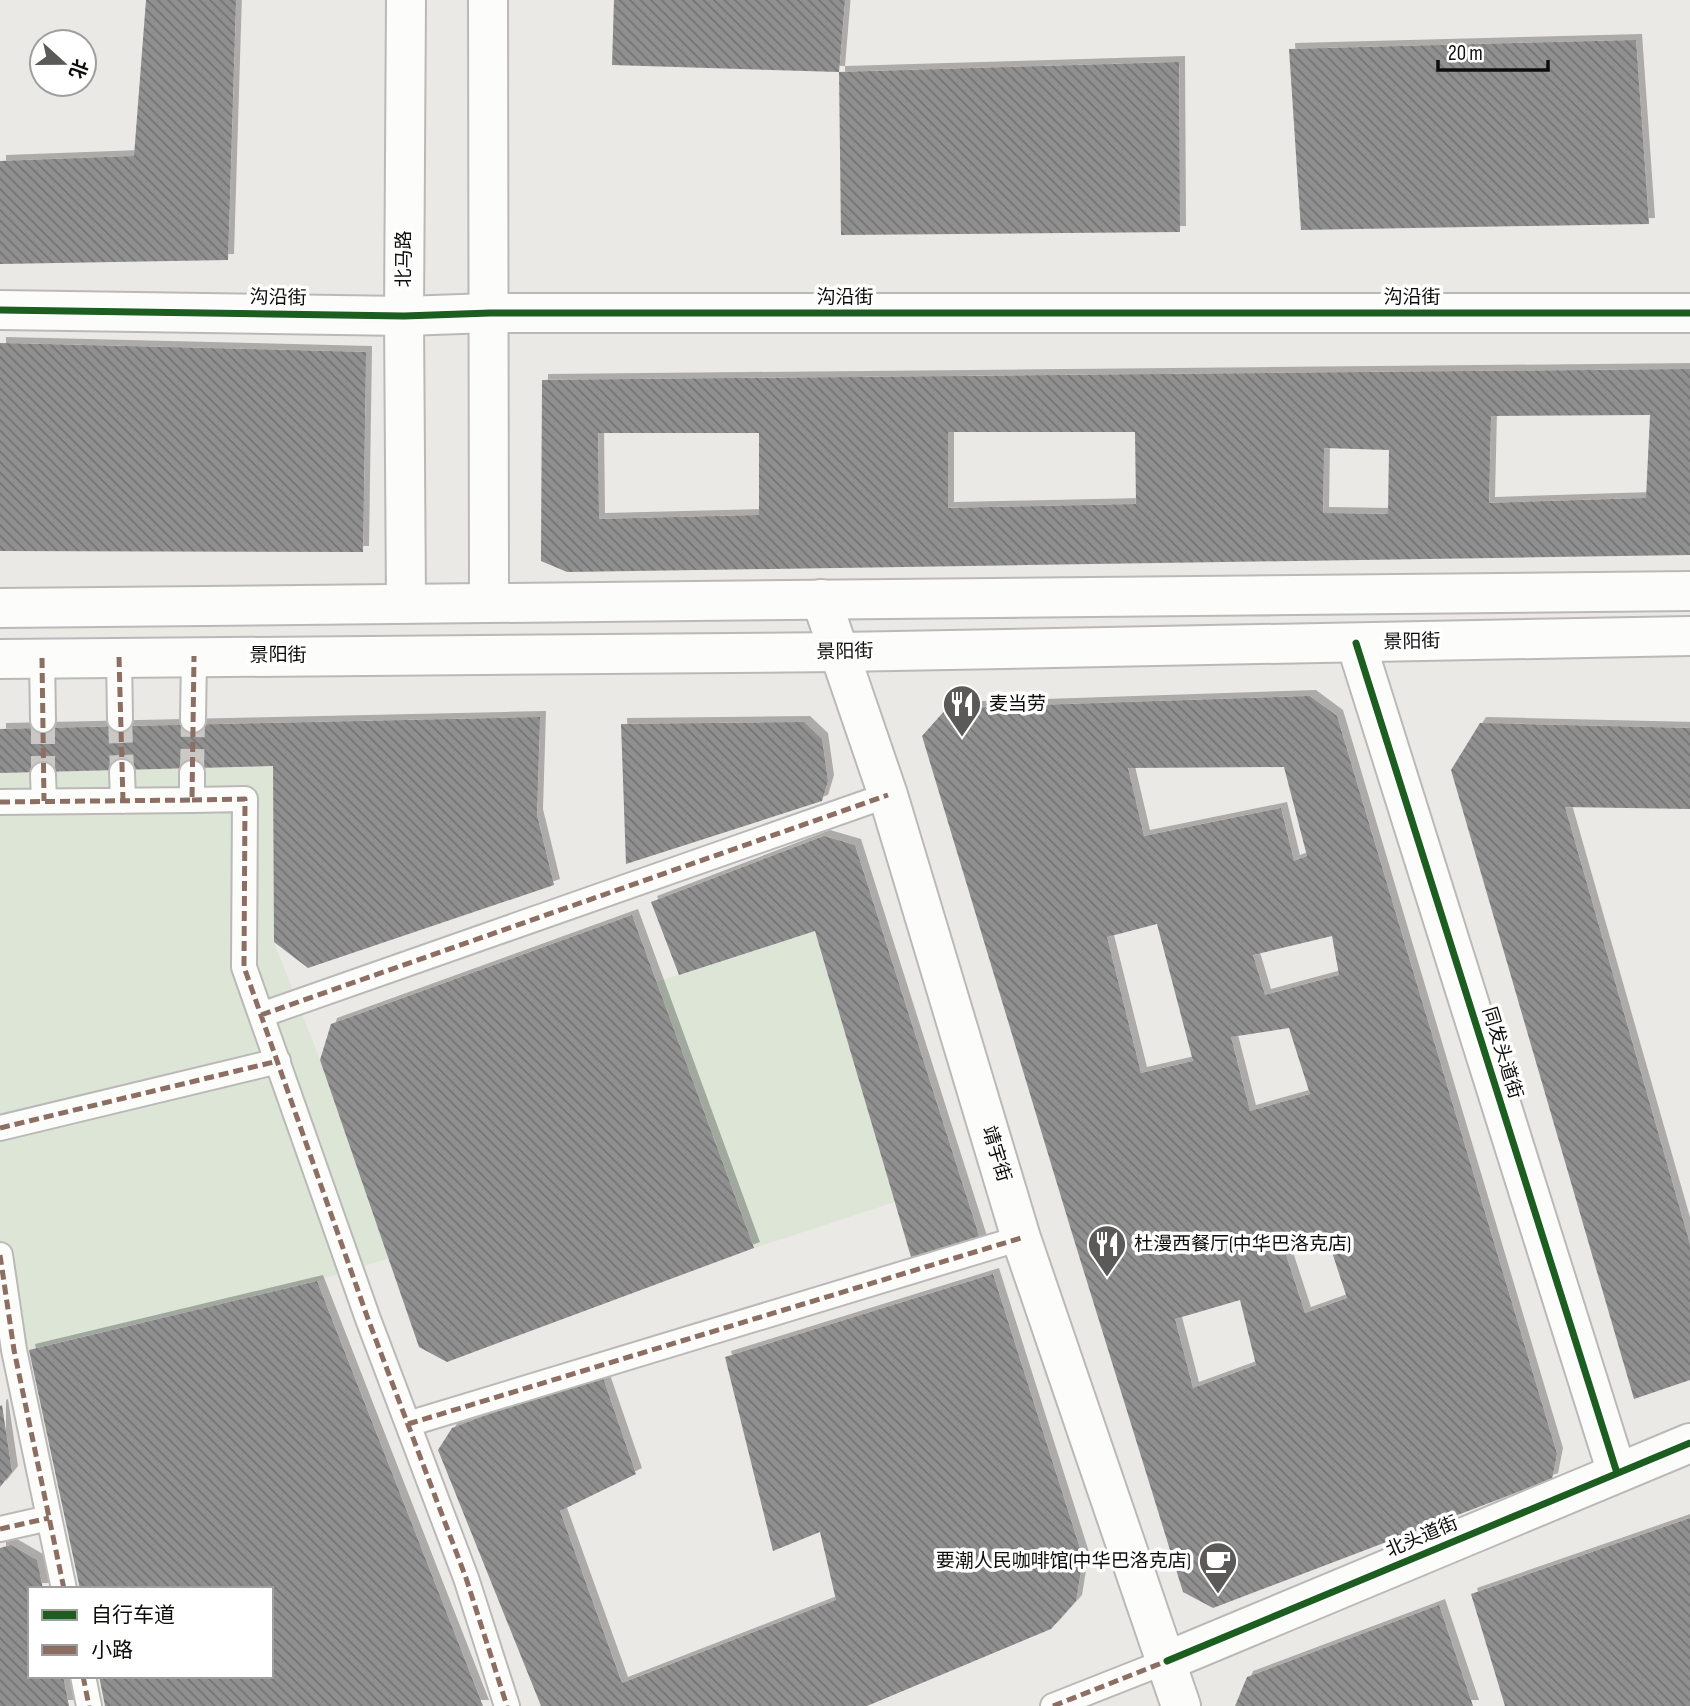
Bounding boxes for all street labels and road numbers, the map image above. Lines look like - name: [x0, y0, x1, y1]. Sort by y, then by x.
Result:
- street label: 北马路: [393, 230, 416, 288]
- street label: 沟沿街: [249, 286, 307, 310]
- street label: 沟沿街: [816, 286, 874, 309]
- street label: 沟沿街: [1383, 286, 1441, 309]
- street label: 景阳街: [1383, 630, 1441, 654]
- street label: 景阳街: [816, 640, 874, 664]
- street label: 景阳街: [249, 644, 307, 667]
- street label: 同发头道街: [1477, 1004, 1527, 1102]
- street label: 靖宇街: [977, 1123, 1015, 1185]
- street label: 北头道街: [1383, 1512, 1461, 1562]

